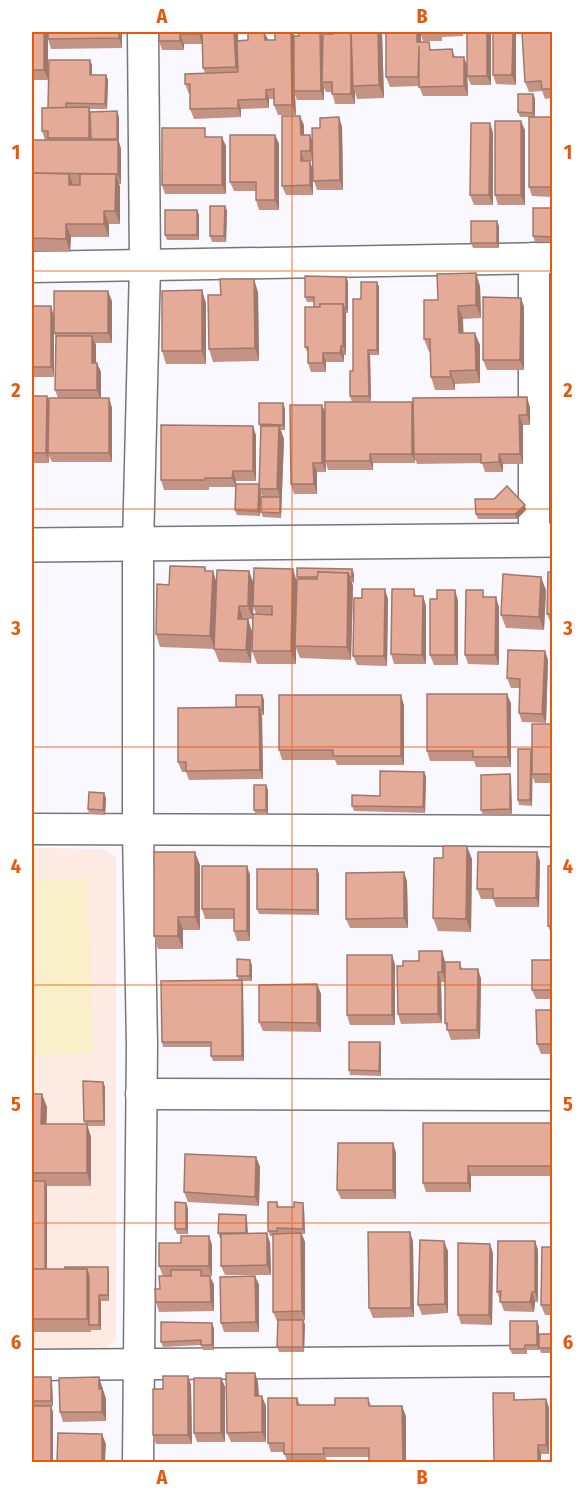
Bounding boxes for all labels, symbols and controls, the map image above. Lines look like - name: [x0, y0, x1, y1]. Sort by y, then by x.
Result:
- text: A: [156, 4, 169, 28]
- text: B: [416, 4, 428, 28]
- text: 1: [12, 140, 20, 164]
- text: 1: [564, 140, 572, 164]
- text: 2: [10, 378, 21, 402]
- text: 2: [562, 378, 573, 402]
- text: 3: [10, 616, 21, 640]
- text: 3: [562, 616, 573, 640]
- text: 4: [11, 854, 21, 878]
- text: 4: [563, 854, 573, 878]
- text: 5: [11, 1092, 21, 1116]
- text: 5: [563, 1092, 573, 1116]
- text: 6: [11, 1330, 21, 1354]
- text: 6: [563, 1330, 573, 1354]
- text: A: [156, 1465, 169, 1489]
- text: B: [416, 1465, 428, 1489]

